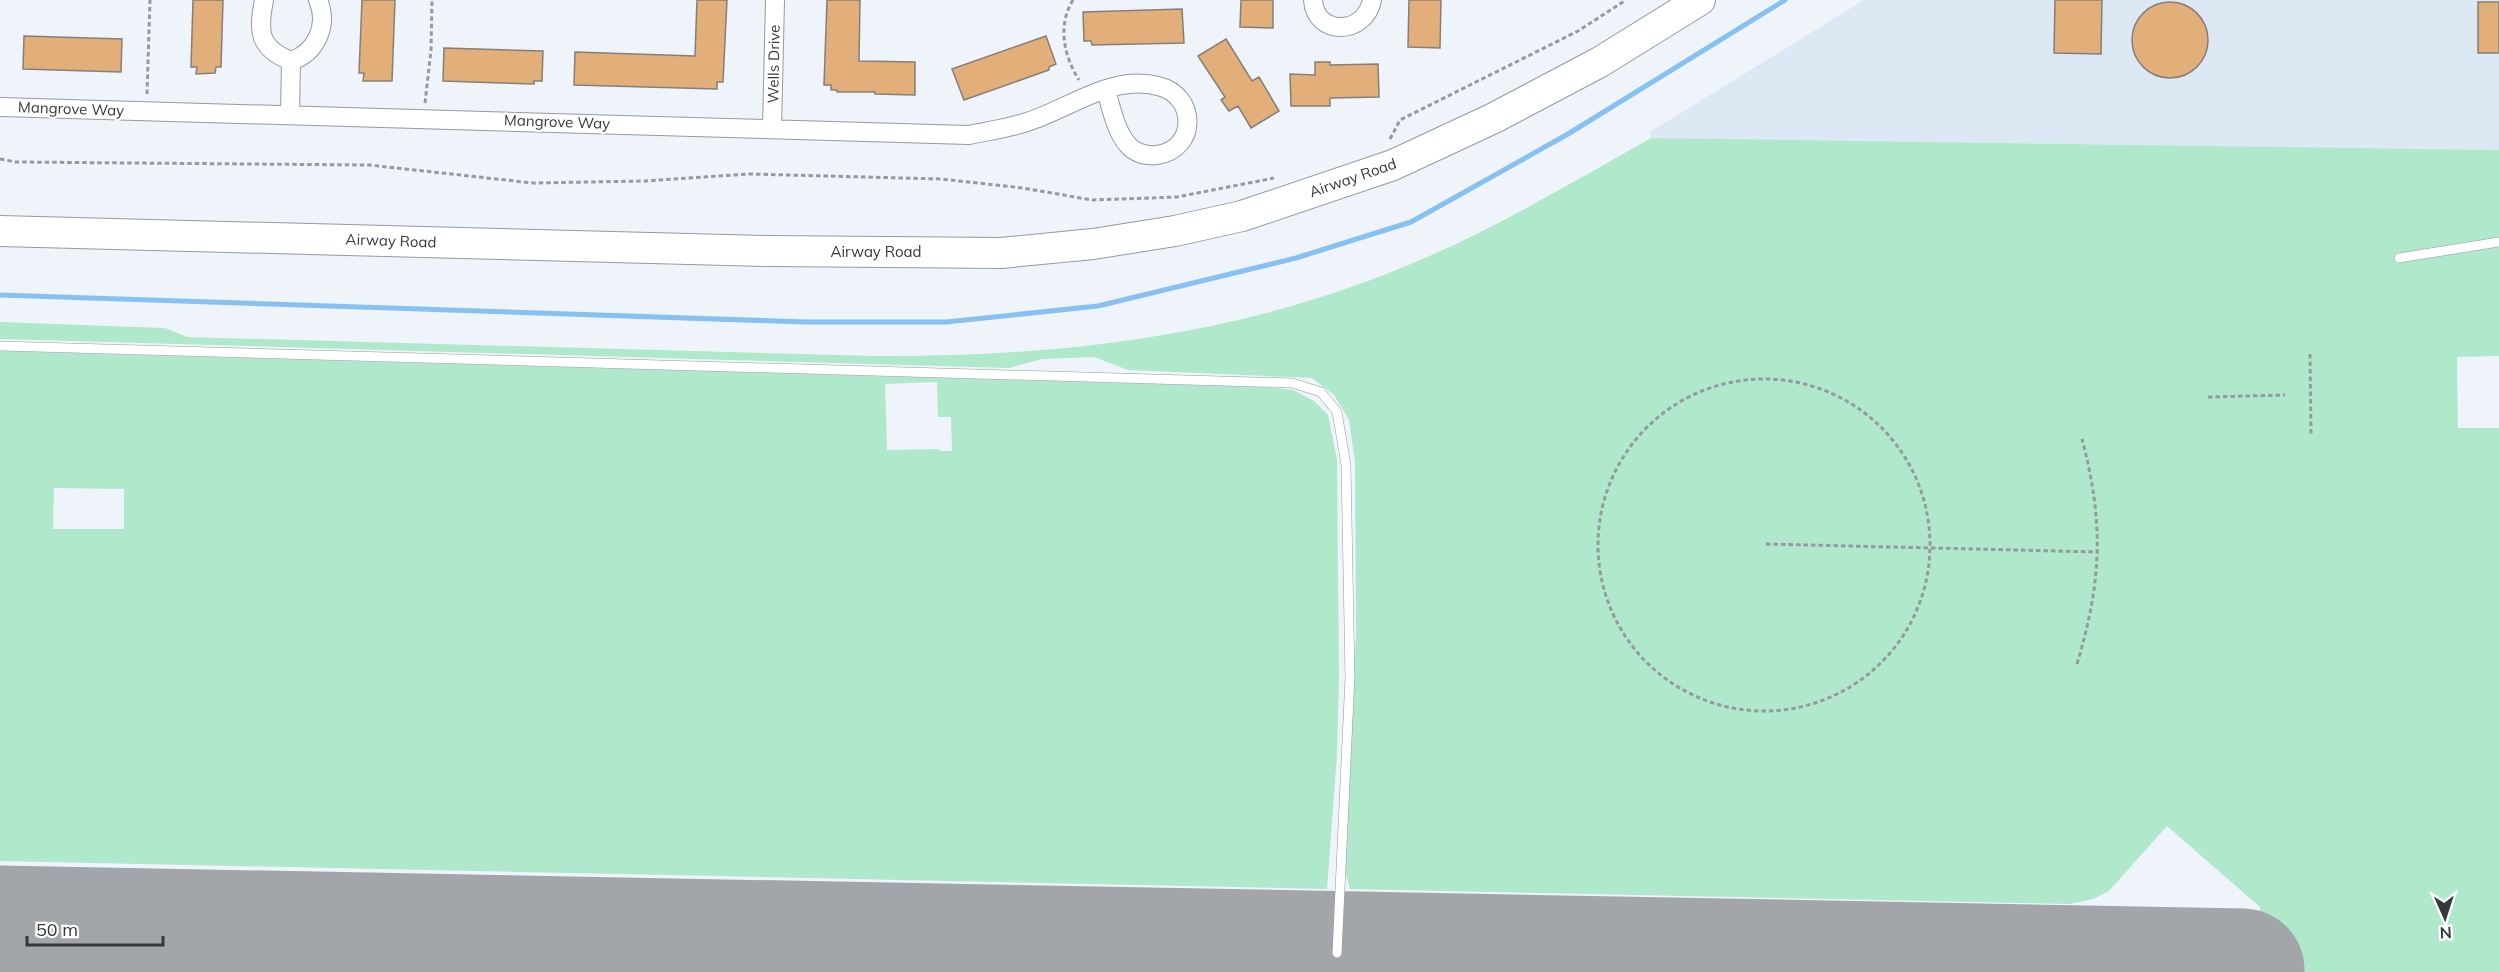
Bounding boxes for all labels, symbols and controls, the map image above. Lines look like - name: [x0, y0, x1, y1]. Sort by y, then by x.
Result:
- street label: Wells Drive: [763, 24, 784, 104]
- street label: Mangrove Way: [18, 97, 124, 120]
- street label: Mangrove Way: [504, 110, 610, 133]
- street label: Airway Road: [1307, 154, 1399, 201]
- street label: Airway Road: [345, 229, 437, 252]
- street label: Airway Road: [831, 242, 921, 261]
- north arrow: [2415, 888, 2475, 948]
- scale bar: [27, 909, 164, 947]
- text: 50 m: [36, 918, 78, 941]
- text: N: [2439, 923, 2452, 943]

